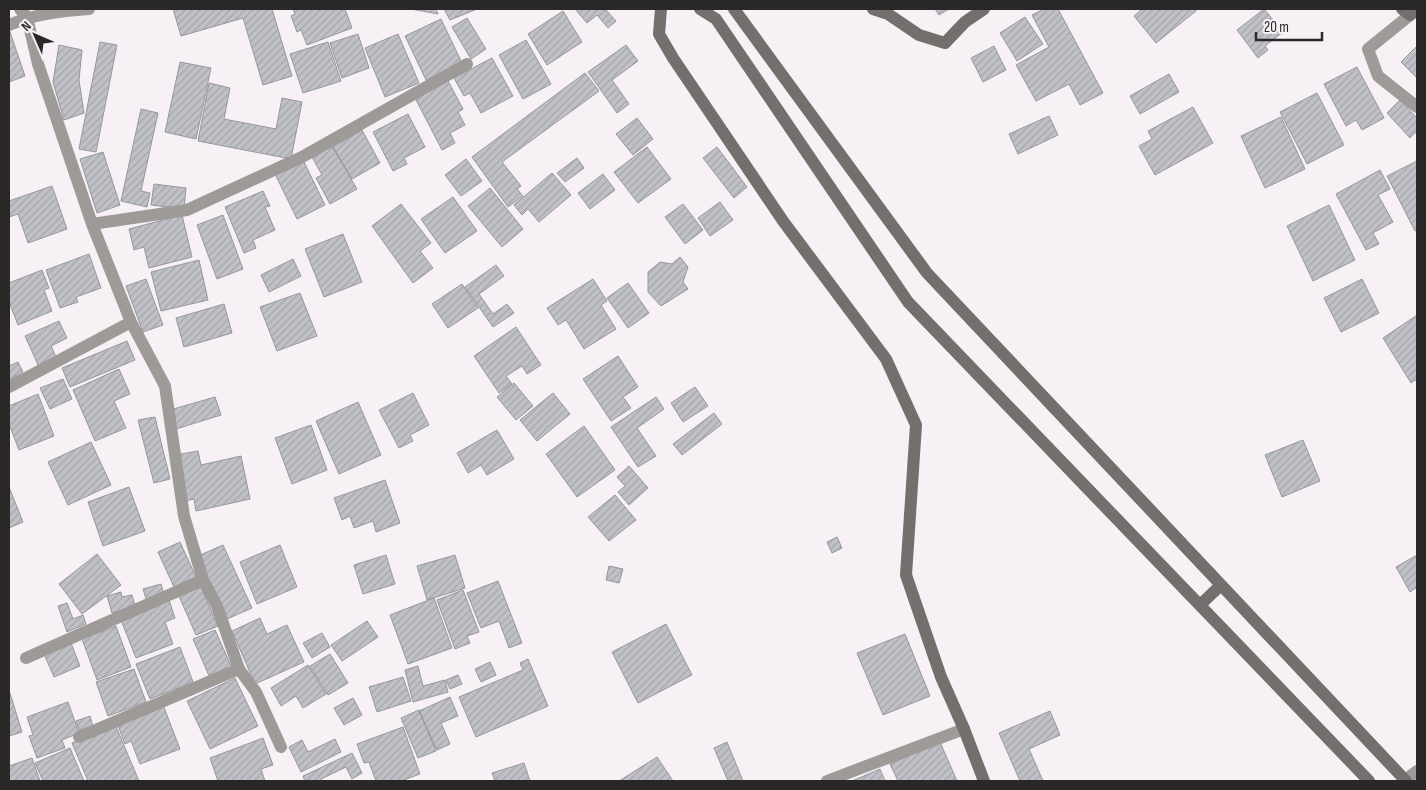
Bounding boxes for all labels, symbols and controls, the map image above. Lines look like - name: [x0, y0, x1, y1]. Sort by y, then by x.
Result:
- north arrow: [10, 10, 60, 60]
- scale bar: [1256, 10, 1322, 42]
- text: N: [18, 18, 35, 35]
- text: 20 m: [1264, 18, 1289, 37]

